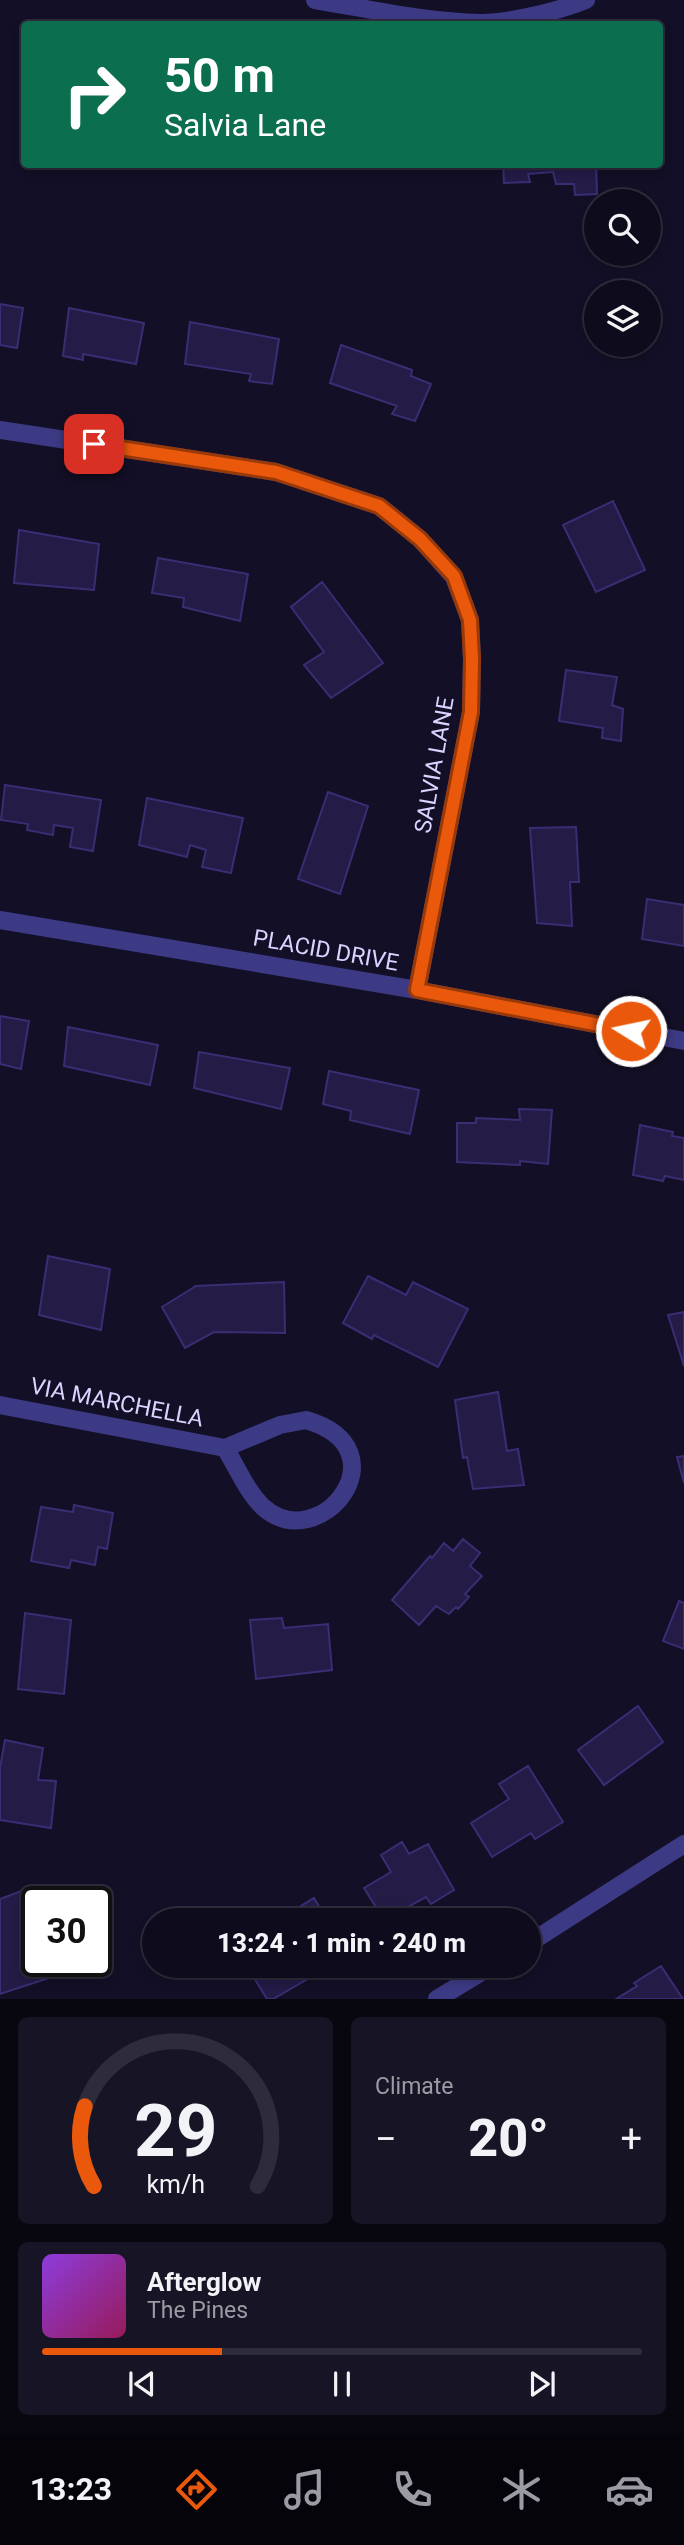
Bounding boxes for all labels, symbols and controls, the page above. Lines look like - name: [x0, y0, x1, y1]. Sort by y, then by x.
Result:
- text: 50 m: [164, 47, 275, 104]
- icon: right: [49, 49, 140, 140]
- text: Salvia Lane: [164, 106, 326, 144]
- map controls: [584, 189, 661, 357]
- button: search: [584, 189, 661, 266]
- button: layers: [584, 280, 661, 357]
- pin: [64, 414, 124, 474]
- icon: arrive: [75, 425, 113, 463]
- street label: SALVIA LANE: [409, 695, 460, 835]
- street label: PLACID DRIVE: [251, 924, 401, 977]
- position arrow: [594, 994, 668, 1068]
- street label: VIA MARCHELLA: [28, 1372, 206, 1433]
- speed limit sign: 30: [21, 1886, 112, 1977]
- text: 13:24 · 1 min · 240 m: [217, 1928, 466, 1958]
- text: Climate: [375, 2073, 454, 2100]
- text: 29: [134, 2089, 217, 2175]
- text: 20°: [468, 2108, 549, 2169]
- text: −: [375, 2117, 397, 2161]
- text: +: [620, 2117, 642, 2161]
- text: km/h: [146, 2170, 205, 2199]
- text: Afterglow: [147, 2267, 261, 2297]
- text: The Pines: [147, 2297, 248, 2324]
- icon: previous: [123, 2365, 161, 2403]
- icon: pause: [323, 2365, 361, 2403]
- icon: next: [523, 2365, 561, 2403]
- icon: directions: [172, 2465, 221, 2514]
- icon: music: [280, 2465, 329, 2514]
- icon: phone: [388, 2465, 437, 2514]
- icon: climate: [497, 2465, 546, 2514]
- icon: car: [605, 2465, 654, 2514]
- text: 13:23: [30, 2470, 112, 2508]

